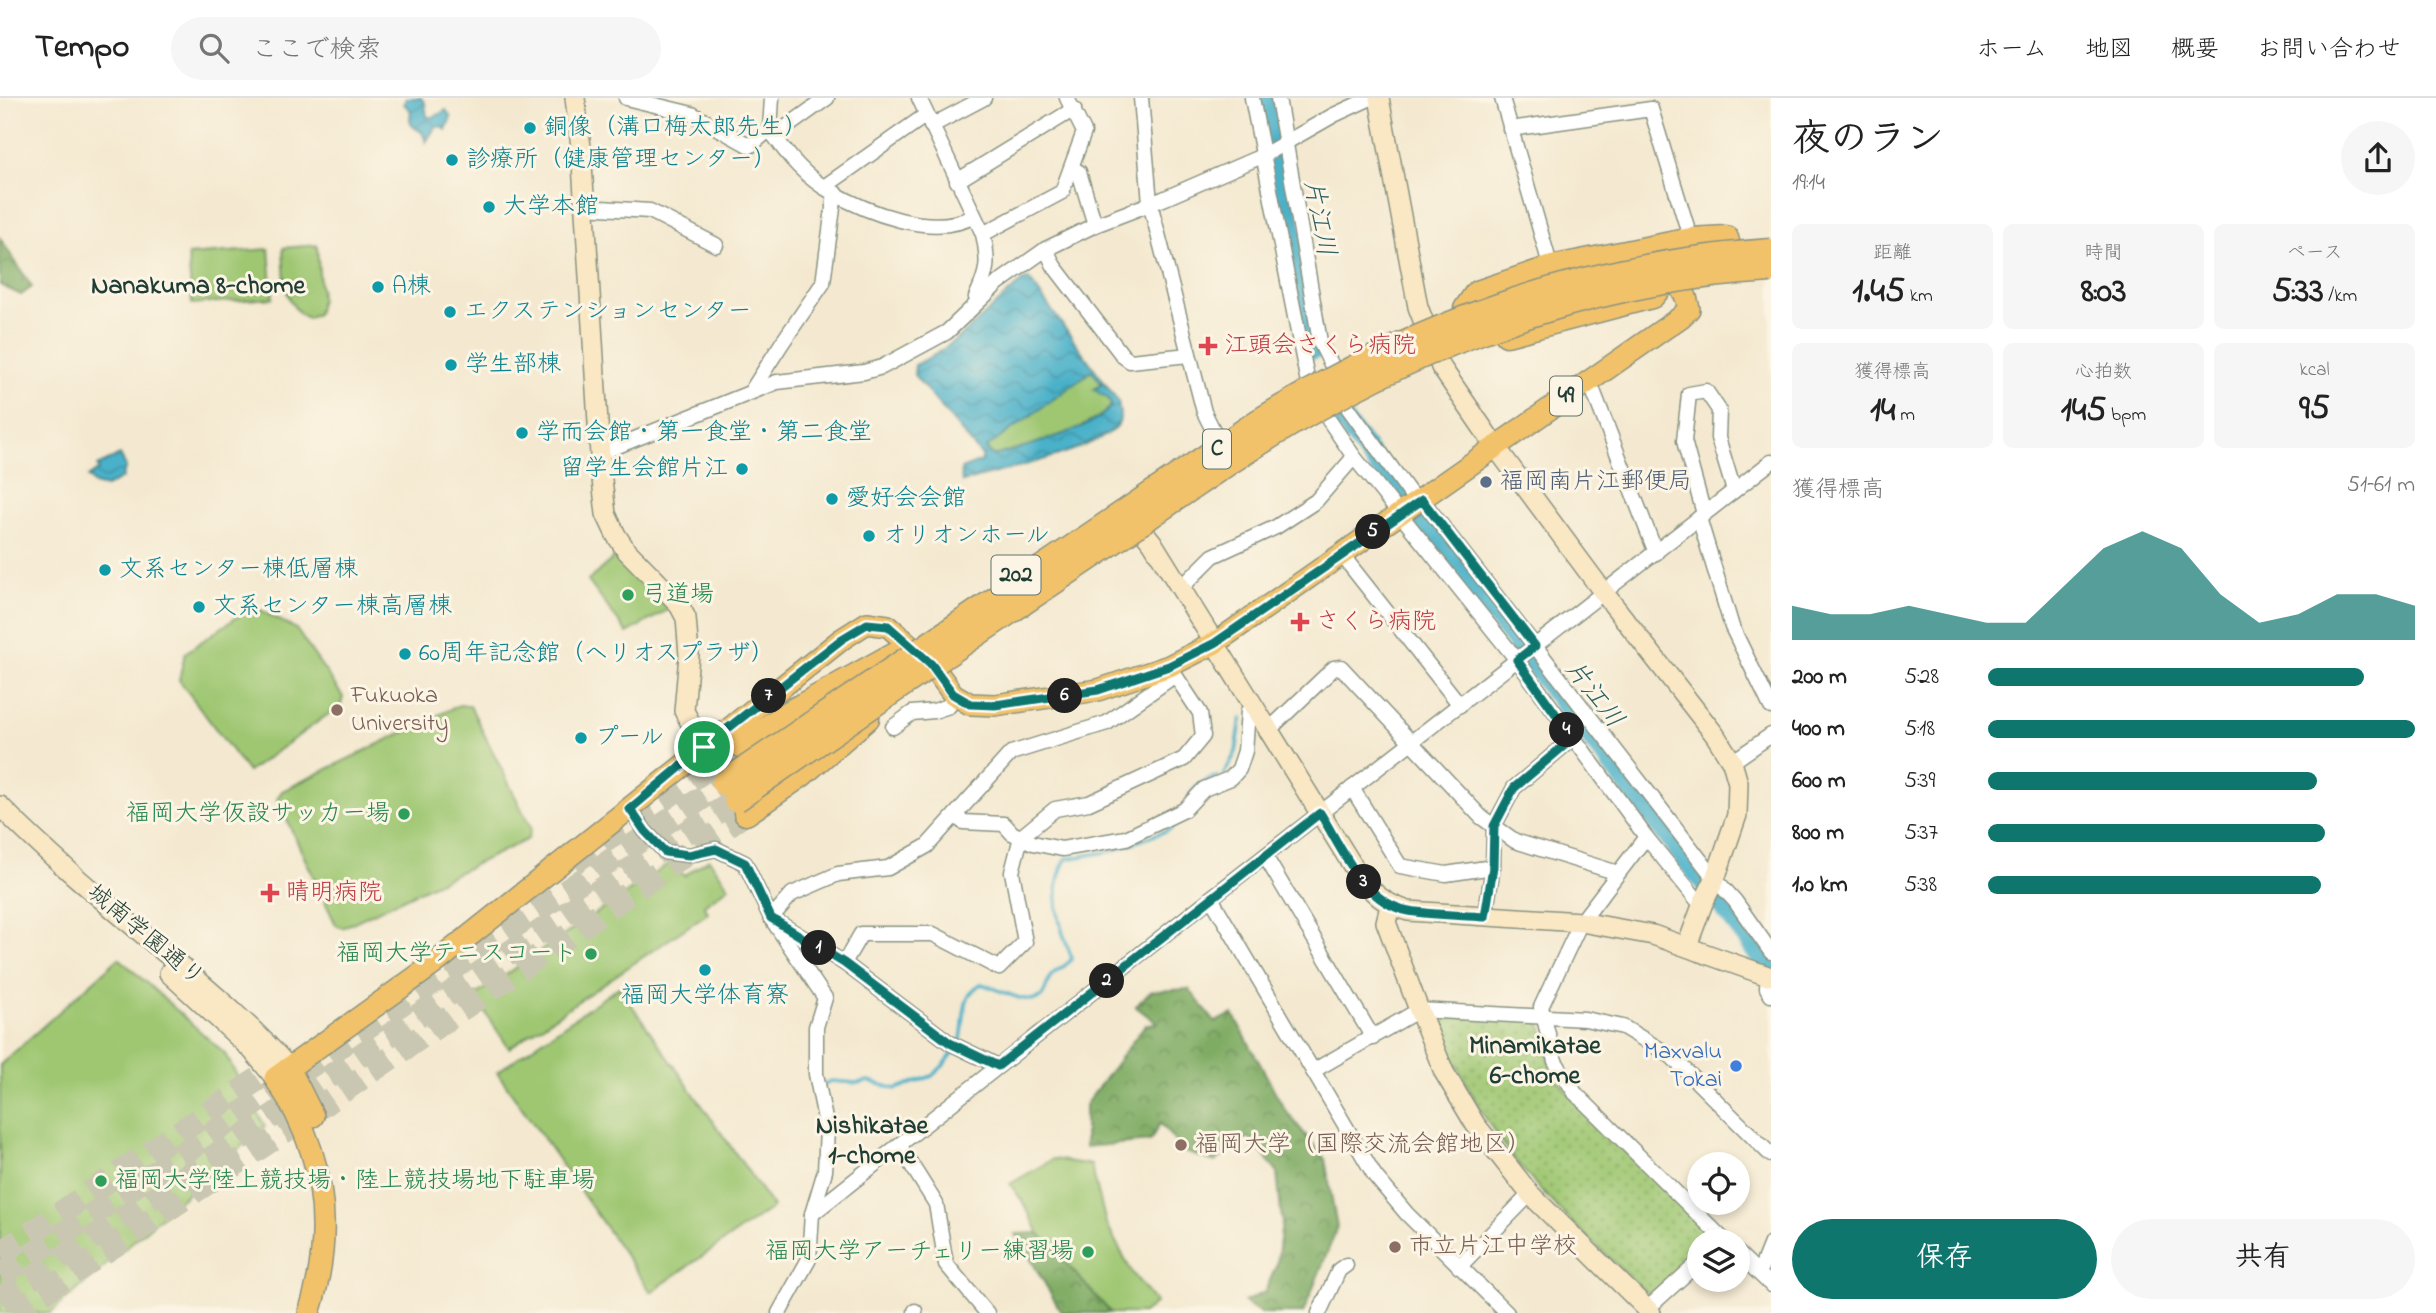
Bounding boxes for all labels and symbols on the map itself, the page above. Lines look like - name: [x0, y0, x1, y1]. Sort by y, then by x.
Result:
- place label: 銅像（溝口梅太郎先生）: [544, 111, 808, 146]
- marker: 銅像（溝口梅太郎先生）: [522, 120, 538, 136]
- place label: 診療所（健康管理センター）: [466, 143, 777, 178]
- marker: 診療所（健康管理センター）: [444, 152, 460, 168]
- water label: 片江川: [1292, 176, 1344, 260]
- place label: 大学本館: [503, 190, 599, 225]
- marker: 大学本館: [481, 199, 497, 215]
- district label: Nanakuma 8-chome: [91, 268, 306, 306]
- place label: A棟: [392, 270, 431, 305]
- marker: A棟: [370, 279, 386, 295]
- place label: エクステンションセンター: [464, 295, 752, 330]
- marker: エクステンションセンター: [442, 304, 458, 320]
- place label: 江頭会さくら病院: [1224, 329, 1416, 364]
- marker: 江頭会さくら病院: [1198, 336, 1218, 356]
- place label: 学生部棟: [465, 348, 561, 383]
- marker: 学生部棟: [443, 357, 459, 373]
- road number: 49: [1550, 376, 1582, 416]
- place label: 学而会館・第一食堂・第二食堂: [536, 416, 872, 451]
- marker: 学而会館・第一食堂・第二食堂: [514, 425, 530, 441]
- road number: C: [1203, 430, 1231, 468]
- place label: 留学生会館片江: [560, 452, 728, 487]
- marker: 留学生会館片江: [734, 461, 750, 477]
- place label: 福岡南片江郵便局: [1500, 465, 1692, 500]
- marker: 福岡南片江郵便局: [1478, 474, 1494, 490]
- place label: 愛好会会館: [846, 482, 966, 517]
- marker: 愛好会会館: [824, 491, 840, 507]
- pin: 5: [1356, 514, 1390, 550]
- place label: オリオンホール: [883, 519, 1050, 554]
- marker: オリオンホール: [861, 528, 877, 544]
- place label: 文系センター棟低層棟: [119, 553, 358, 588]
- road number: 202: [992, 555, 1040, 594]
- marker: 文系センター棟低層棟: [97, 562, 113, 578]
- place label: 弓道場: [642, 578, 714, 613]
- marker: 弓道場: [620, 587, 636, 603]
- place label: 文系センター棟高層棟: [213, 590, 452, 625]
- marker: 文系センター棟高層棟: [191, 599, 207, 615]
- place label: さくら病院: [1316, 605, 1436, 640]
- marker: さくら病院: [1290, 612, 1310, 632]
- place label: 60周年記念館（ヘリオスプラザ）: [419, 637, 775, 672]
- marker: 60周年記念館（ヘリオスプラザ）: [397, 646, 413, 662]
- water label: 片江川: [1554, 653, 1632, 737]
- pin: 7: [752, 678, 786, 714]
- pin: 6: [1048, 678, 1082, 714]
- place label: Fukuoka University: [350, 679, 448, 743]
- marker: Fukuoka University: [329, 702, 345, 718]
- pin: 4: [1550, 712, 1584, 748]
- pin: [674, 717, 734, 777]
- place label: プール: [595, 721, 664, 756]
- marker: プール: [573, 730, 589, 746]
- place label: 福岡大学仮設サッカー場: [126, 797, 390, 832]
- marker: 福岡大学仮設サッカー場: [396, 806, 412, 822]
- pin: 3: [1346, 864, 1382, 900]
- street label: 城南学園通り: [79, 876, 211, 996]
- place label: 晴明病院: [286, 876, 382, 911]
- marker: 晴明病院: [260, 883, 280, 903]
- pin: 1: [802, 930, 836, 966]
- place label: 福岡大学テニスコート: [337, 937, 577, 972]
- marker: 福岡大学テニスコート: [583, 946, 599, 962]
- marker: 福岡大学体育寮: [697, 962, 713, 978]
- pin: 2: [1090, 964, 1124, 998]
- place label: 福岡大学体育寮: [621, 979, 789, 1014]
- district label: Minamikatae 6-chome: [1469, 1028, 1602, 1096]
- place label: Maxvalu Tokai: [1644, 1035, 1722, 1098]
- marker: Maxvalu Tokai: [1728, 1058, 1744, 1074]
- district label: Nishikatae 1-chome: [816, 1108, 930, 1176]
- place label: 福岡大学（国際交流会館地区）: [1195, 1128, 1531, 1163]
- marker: 福岡大学（国際交流会館地区）: [1173, 1137, 1189, 1153]
- place label: 福岡大学陸上競技場・陸上競技場地下駐車場: [115, 1164, 595, 1199]
- marker: 福岡大学陸上競技場・陸上競技場地下駐車場: [93, 1173, 109, 1189]
- place label: 市立片江中学校: [1409, 1230, 1577, 1265]
- place label: 福岡大学アーチェリー練習場: [765, 1235, 1074, 1270]
- marker: 市立片江中学校: [1387, 1239, 1403, 1255]
- marker: 福岡大学アーチェリー練習場: [1080, 1244, 1096, 1260]

